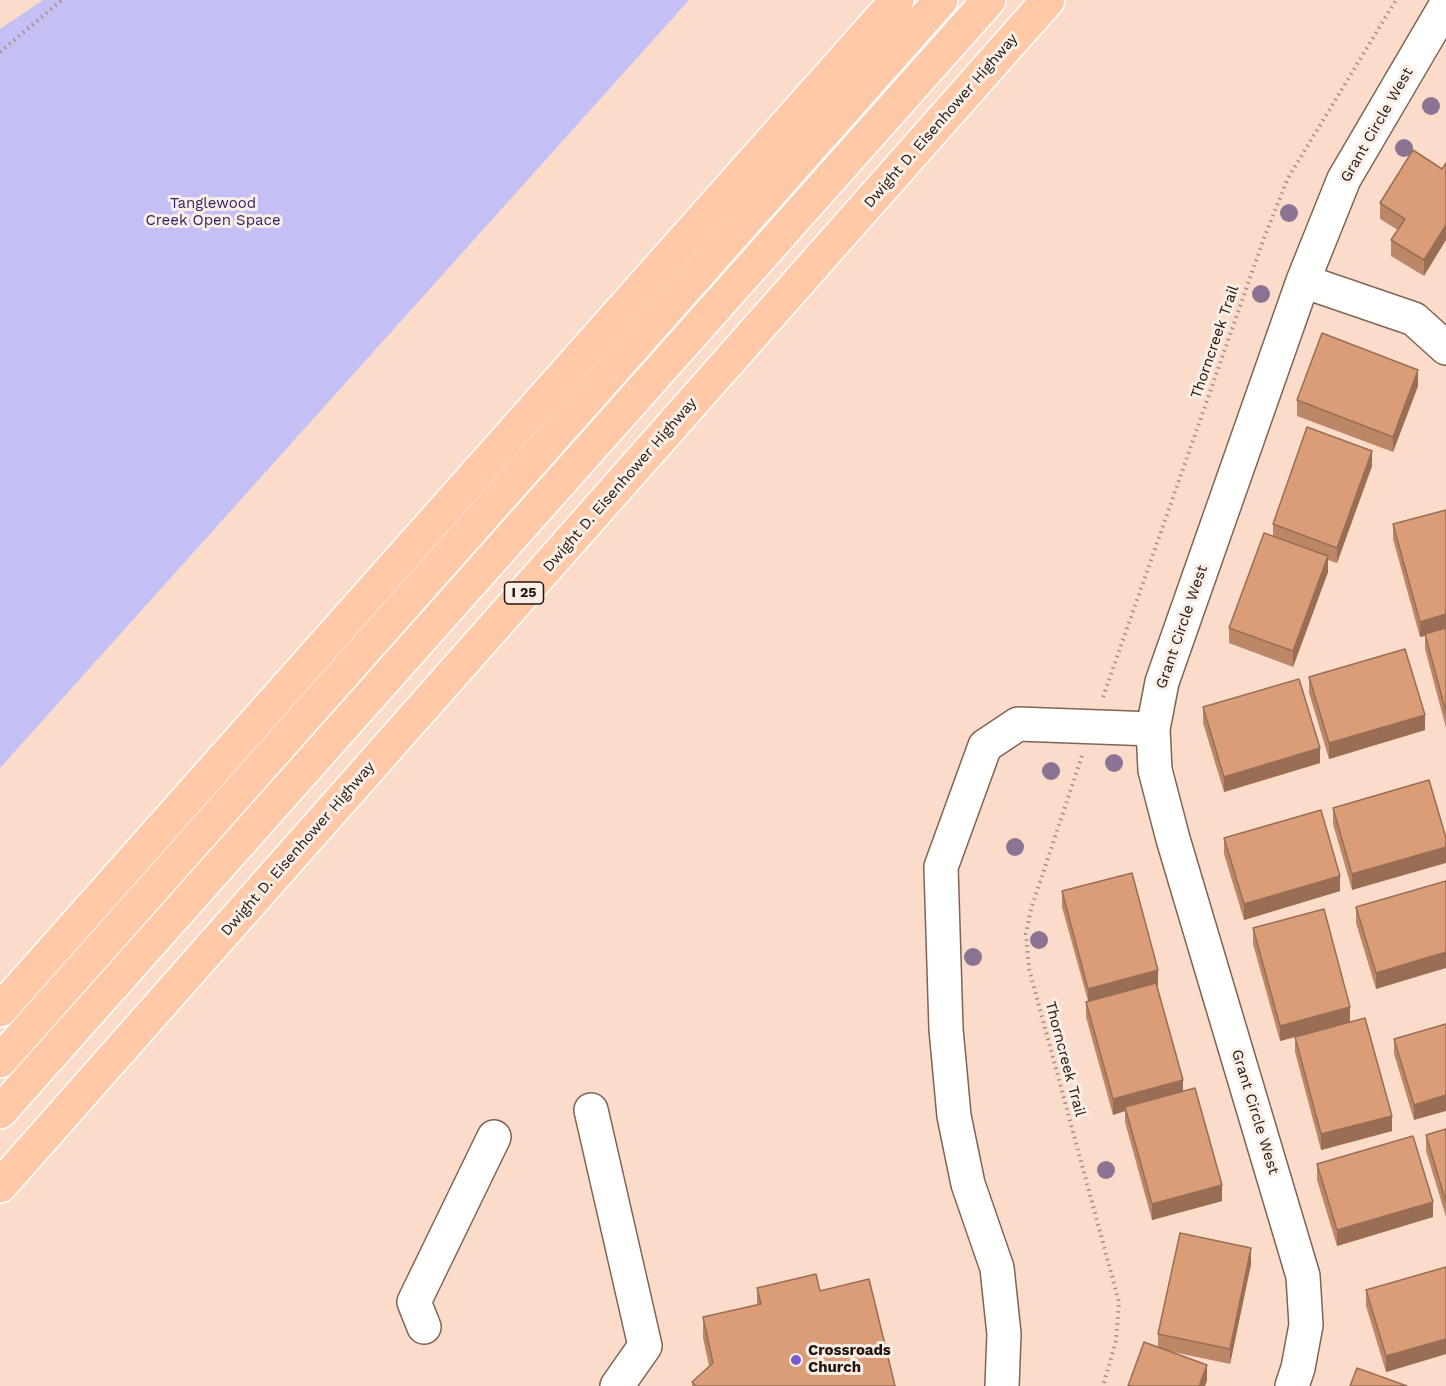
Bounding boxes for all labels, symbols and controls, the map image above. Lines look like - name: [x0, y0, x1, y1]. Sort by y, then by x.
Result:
- street label: Dwight D. Eisenhower Highway: [860, 30, 1022, 212]
- street label: Grant Circle West: [1337, 64, 1417, 186]
- park label: Tanglewood Creek Open Space: [145, 195, 281, 230]
- street label: Thorncreek Trail: [1187, 283, 1243, 401]
- street label: Dwight D. Eisenhower Highway: [539, 394, 701, 576]
- street label: Grant Circle West: [1152, 563, 1212, 691]
- road number: I 25: [504, 582, 544, 604]
- street label: Dwight D. Eisenhower Highway: [217, 758, 379, 940]
- street label: Thorncreek Trail: [1041, 999, 1089, 1119]
- street label: Grant Circle West: [1227, 1047, 1283, 1177]
- place label: Crossroads Church: [808, 1342, 891, 1377]
- marker: Crossroads Church: [789, 1353, 803, 1367]

